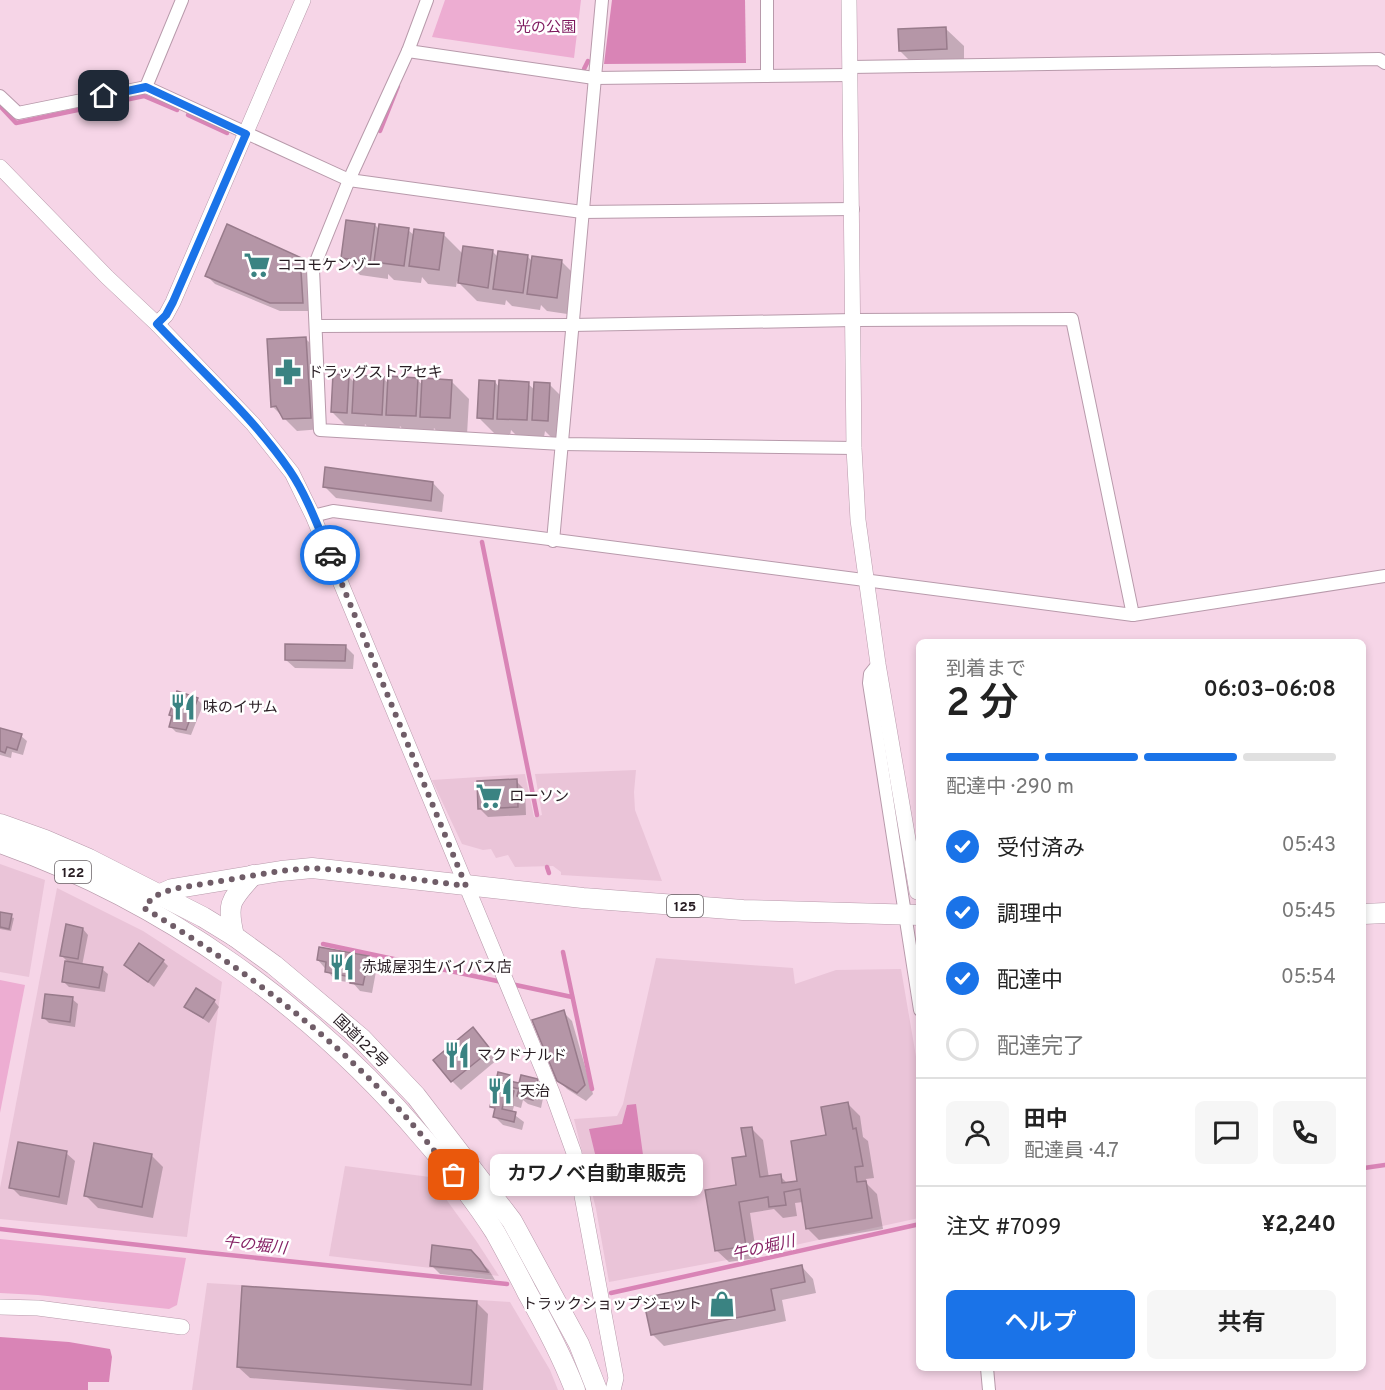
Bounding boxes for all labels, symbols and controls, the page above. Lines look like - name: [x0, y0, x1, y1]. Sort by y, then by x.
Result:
- park label: 光の公園: [516, 19, 576, 38]
- pin: [78, 70, 129, 121]
- icon: home: [87, 79, 120, 112]
- supermarket icon: ココモケンゾー: [242, 250, 272, 280]
- place label: ココモケンゾー: [277, 257, 382, 276]
- pharmacy icon: ドラッグストアセキ: [273, 357, 303, 387]
- place label: ドラッグストアセキ: [308, 364, 443, 383]
- courier: [300, 525, 360, 585]
- icon: car: [314, 539, 347, 572]
- text: 到着まで: [946, 657, 1026, 683]
- text: 06:03–06:08: [1203, 677, 1336, 704]
- text: 2 分: [946, 681, 1018, 730]
- restaurant icon: 味のイサム: [168, 692, 198, 722]
- place label: 味のイサム: [203, 699, 278, 718]
- text: 配達中 · 290 m: [946, 775, 1074, 801]
- supermarket icon: ローソン: [474, 781, 504, 811]
- place label: ローソン: [509, 788, 569, 807]
- icon: check: [946, 830, 979, 863]
- text: 05:43: [1282, 833, 1336, 859]
- text: 受付済み: [997, 836, 1085, 863]
- road number: 122: [55, 861, 91, 883]
- road number: 125: [667, 895, 703, 917]
- icon: check: [946, 896, 979, 929]
- text: 05:45: [1281, 899, 1336, 925]
- text: 調理中: [997, 902, 1063, 929]
- restaurant icon: 赤城屋羽生バイパス店: [327, 952, 357, 982]
- place label: 赤城屋羽生バイパス店: [362, 959, 512, 978]
- icon: check: [946, 962, 979, 995]
- text: 05:54: [1281, 965, 1336, 991]
- text: 配達中: [997, 968, 1063, 995]
- street label: 国道122号: [329, 1011, 391, 1073]
- text: 配達完了: [997, 1034, 1085, 1061]
- restaurant icon: マクドナルド: [442, 1040, 472, 1070]
- place label: マクドナルド: [477, 1047, 567, 1066]
- restaurant icon: 天治: [485, 1076, 515, 1106]
- place label: 天治: [520, 1083, 550, 1102]
- button: person: [946, 1101, 1009, 1164]
- button: chat: [1195, 1101, 1258, 1164]
- button: phone: [1273, 1101, 1336, 1164]
- text: 田中: [1024, 1107, 1068, 1134]
- text: 配達員 · 4.7: [1024, 1139, 1119, 1165]
- pin: [428, 1149, 479, 1200]
- callout: カワノベ自動車販売: [490, 1154, 703, 1196]
- icon: bag: [437, 1158, 470, 1191]
- text: カワノベ自動車販売: [507, 1162, 686, 1188]
- text: ¥2,240: [1262, 1212, 1336, 1239]
- text: 注文 #7099: [946, 1215, 1061, 1242]
- water label: 午の堀川: [730, 1232, 799, 1266]
- water label: 午の堀川: [222, 1233, 290, 1259]
- shop icon: トラックショップジェット: [707, 1289, 737, 1319]
- button: ヘルプ: [946, 1290, 1135, 1359]
- button: 共有: [1147, 1290, 1336, 1359]
- place label: トラックショップジェット: [522, 1296, 702, 1315]

